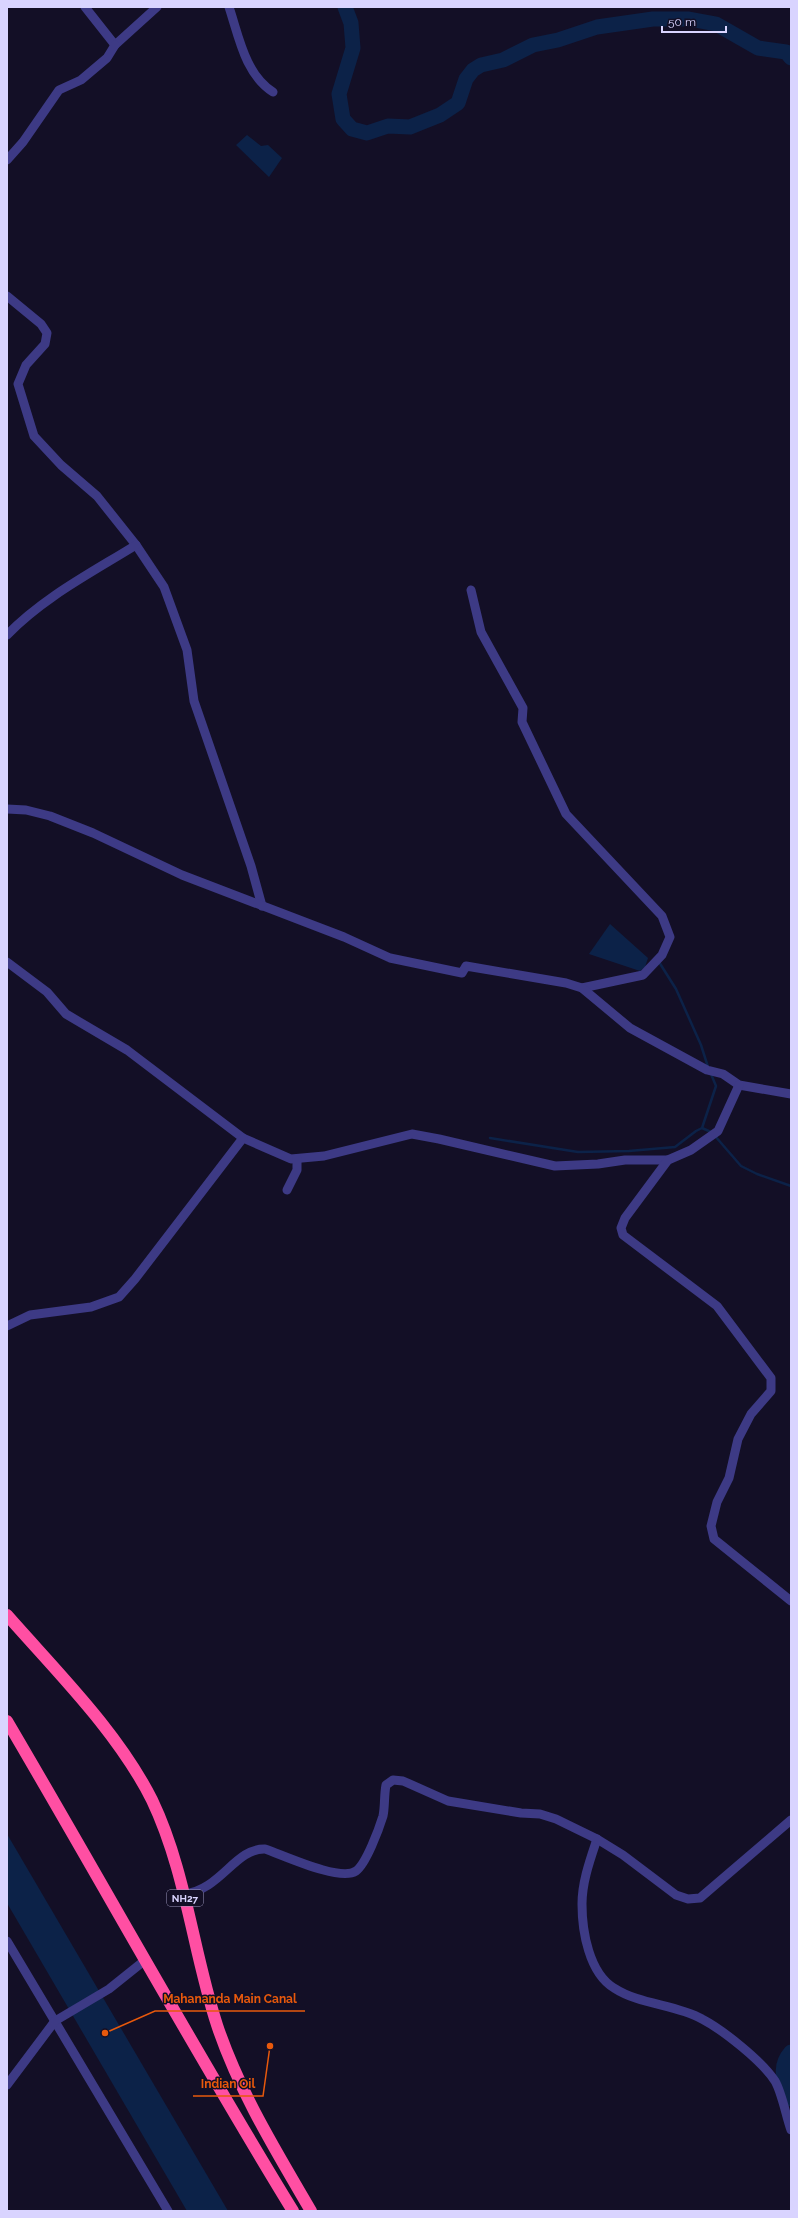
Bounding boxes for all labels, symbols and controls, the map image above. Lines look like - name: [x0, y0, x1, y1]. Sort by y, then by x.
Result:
- scale bar: [662, 8, 726, 34]
- text: 50 m: [668, 15, 696, 29]
- road number: NH27: [167, 1890, 203, 1906]
- callout: Mahananda Main Canal: [155, 1987, 305, 2011]
- text: Mahananda Main Canal: [163, 1992, 297, 2006]
- callout: Indian Oil: [193, 2072, 263, 2096]
- text: Indian Oil: [201, 2077, 255, 2091]

